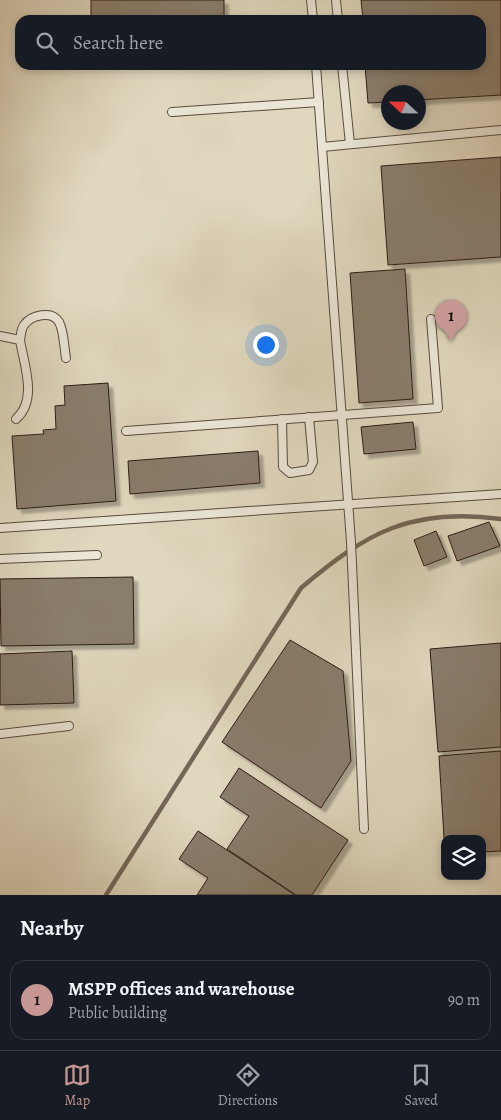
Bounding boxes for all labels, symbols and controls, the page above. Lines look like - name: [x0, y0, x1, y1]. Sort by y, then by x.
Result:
- search box: [15, 15, 486, 70]
- icon: search: [33, 29, 61, 57]
- text: Search here: [73, 30, 163, 56]
- north arrow: [381, 85, 426, 130]
- pin: 1: [435, 300, 467, 341]
- your location: [253, 332, 279, 358]
- map controls: [441, 835, 486, 880]
- button: layers: [441, 835, 486, 880]
- text: Nearby: [20, 914, 83, 942]
- text: MSPP offices and warehouse: [68, 976, 295, 1002]
- text: 1: [34, 989, 40, 1011]
- text: 90 m: [448, 989, 480, 1011]
- text: Public building: [68, 1002, 167, 1024]
- tab: Map: [63, 1061, 91, 1110]
- tab: Directions: [218, 1061, 278, 1110]
- tab: Saved: [405, 1061, 438, 1110]

